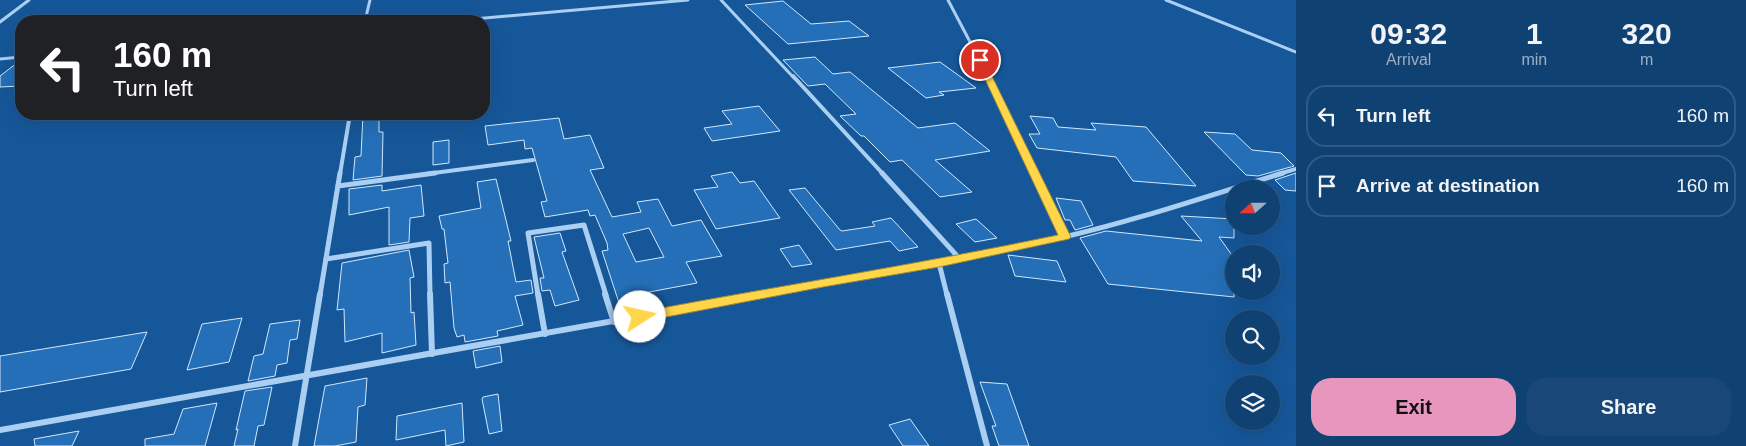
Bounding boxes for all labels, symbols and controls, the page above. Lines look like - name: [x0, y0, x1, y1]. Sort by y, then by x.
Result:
- text: 09:32: [1370, 17, 1447, 50]
- text: 1: [1526, 17, 1543, 50]
- text: 320: [1622, 17, 1672, 50]
- icon: left: [30, 35, 95, 100]
- text: 160 m: [113, 35, 212, 74]
- pin: [959, 39, 1001, 81]
- icon: arrive: [966, 46, 994, 74]
- text: Arrival: [1386, 51, 1431, 68]
- text: min: [1521, 51, 1547, 68]
- text: m: [1640, 51, 1653, 68]
- text: Turn left: [113, 76, 193, 101]
- icon: left: [1313, 102, 1341, 130]
- text: Turn left: [1356, 105, 1431, 126]
- text: 160 m: [1676, 105, 1729, 126]
- icon: arrive: [1313, 172, 1341, 200]
- text: Arrive at destination: [1356, 175, 1540, 196]
- text: 160 m: [1676, 175, 1729, 196]
- north arrow: [1225, 180, 1280, 235]
- map controls: [1225, 180, 1280, 430]
- button: sound: [1225, 245, 1280, 300]
- position arrow: [613, 290, 665, 342]
- button: search: [1225, 310, 1280, 365]
- button: layers: [1225, 375, 1280, 430]
- button: Exit: [1311, 378, 1516, 436]
- button: Share: [1526, 378, 1731, 436]

